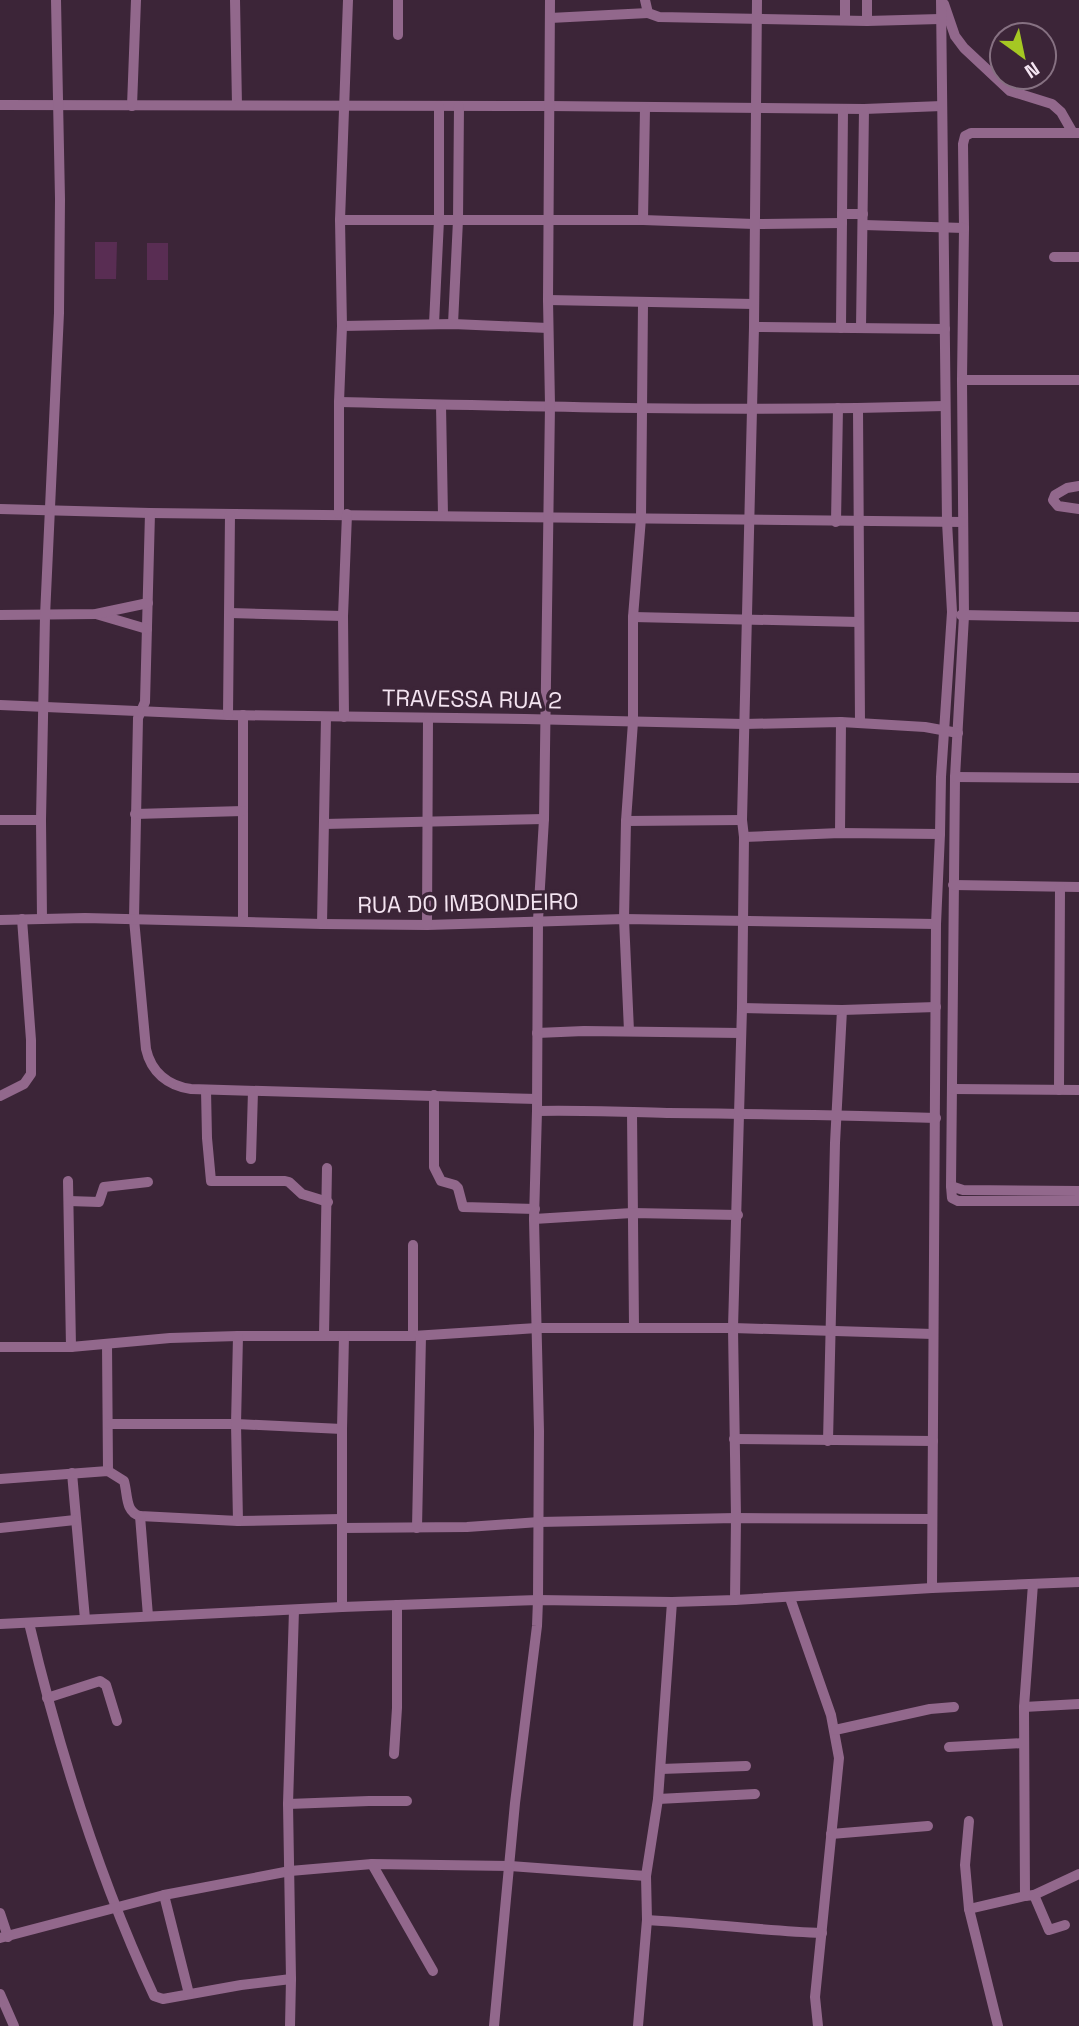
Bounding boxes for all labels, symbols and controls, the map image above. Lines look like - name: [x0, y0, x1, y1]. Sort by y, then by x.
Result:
- north arrow: [988, 21, 1058, 91]
- text: N: [1020, 56, 1044, 84]
- street label: TRAVESSA RUA 2: [382, 682, 562, 716]
- street label: RUA DO IMBONDEIRO: [357, 886, 579, 920]

